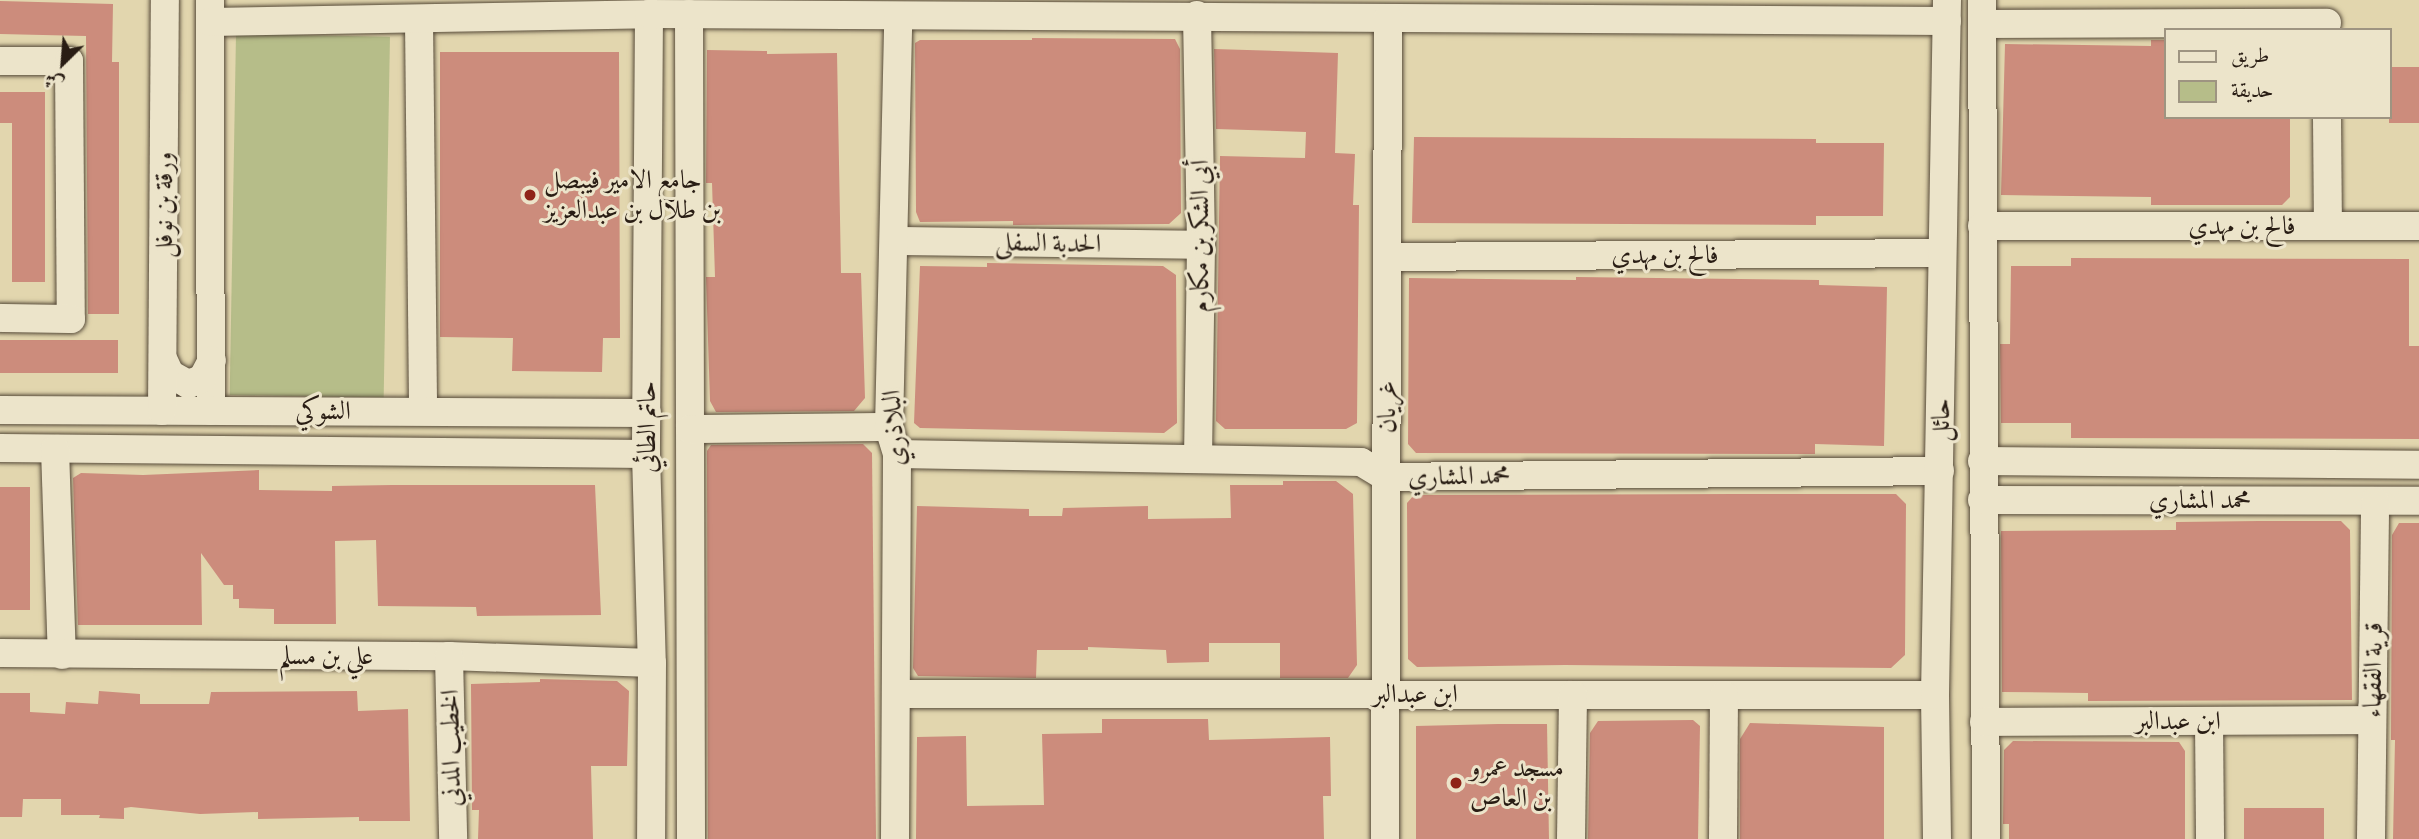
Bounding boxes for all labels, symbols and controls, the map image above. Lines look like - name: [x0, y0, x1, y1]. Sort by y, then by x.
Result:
- north arrow: [28, 28, 98, 98]
- legend: [2164, 28, 2391, 119]
- text: طريق: [2231, 41, 2269, 68]
- text: ش: [40, 67, 68, 98]
- text: حديقة: [2231, 76, 2274, 103]
- street label: ورقة بن نوفل: [148, 152, 180, 258]
- street label: أبي الشكر بن مكارم: [1184, 159, 1216, 313]
- place label: جامع الامير فيبصل بن طلال بن عبدالعزيز: [544, 164, 721, 226]
- marker: جامع الامير فيبصل بن طلال بن عبدالعزيز: [522, 187, 538, 203]
- street label: فالح بن مهدي: [2188, 210, 2296, 242]
- street label: الحدبة السفلى: [995, 226, 1101, 260]
- street label: فالح بن مهدي: [1611, 239, 1719, 271]
- street label: حاتم الطائي: [631, 381, 663, 473]
- street label: غريان: [1371, 381, 1403, 433]
- street label: البلاذري: [876, 389, 912, 467]
- street label: الشوكي: [295, 395, 351, 427]
- street label: حائل: [1925, 398, 1957, 442]
- street label: محمد المشاري: [1408, 460, 1510, 492]
- street label: محمد المشاري: [2149, 484, 2251, 516]
- street label: قرية الفقهاء: [2357, 622, 2389, 718]
- street label: علي بن مسلم: [279, 640, 373, 672]
- street label: ابن عبدالبر: [1372, 678, 1458, 710]
- street label: الخطيب المدني: [434, 689, 468, 807]
- street label: ابن عبدالبر: [2135, 705, 2221, 737]
- place label: مسجد عمرو بن العاص: [1470, 752, 1564, 814]
- marker: مسجد عمرو بن العاص: [1448, 775, 1464, 791]

